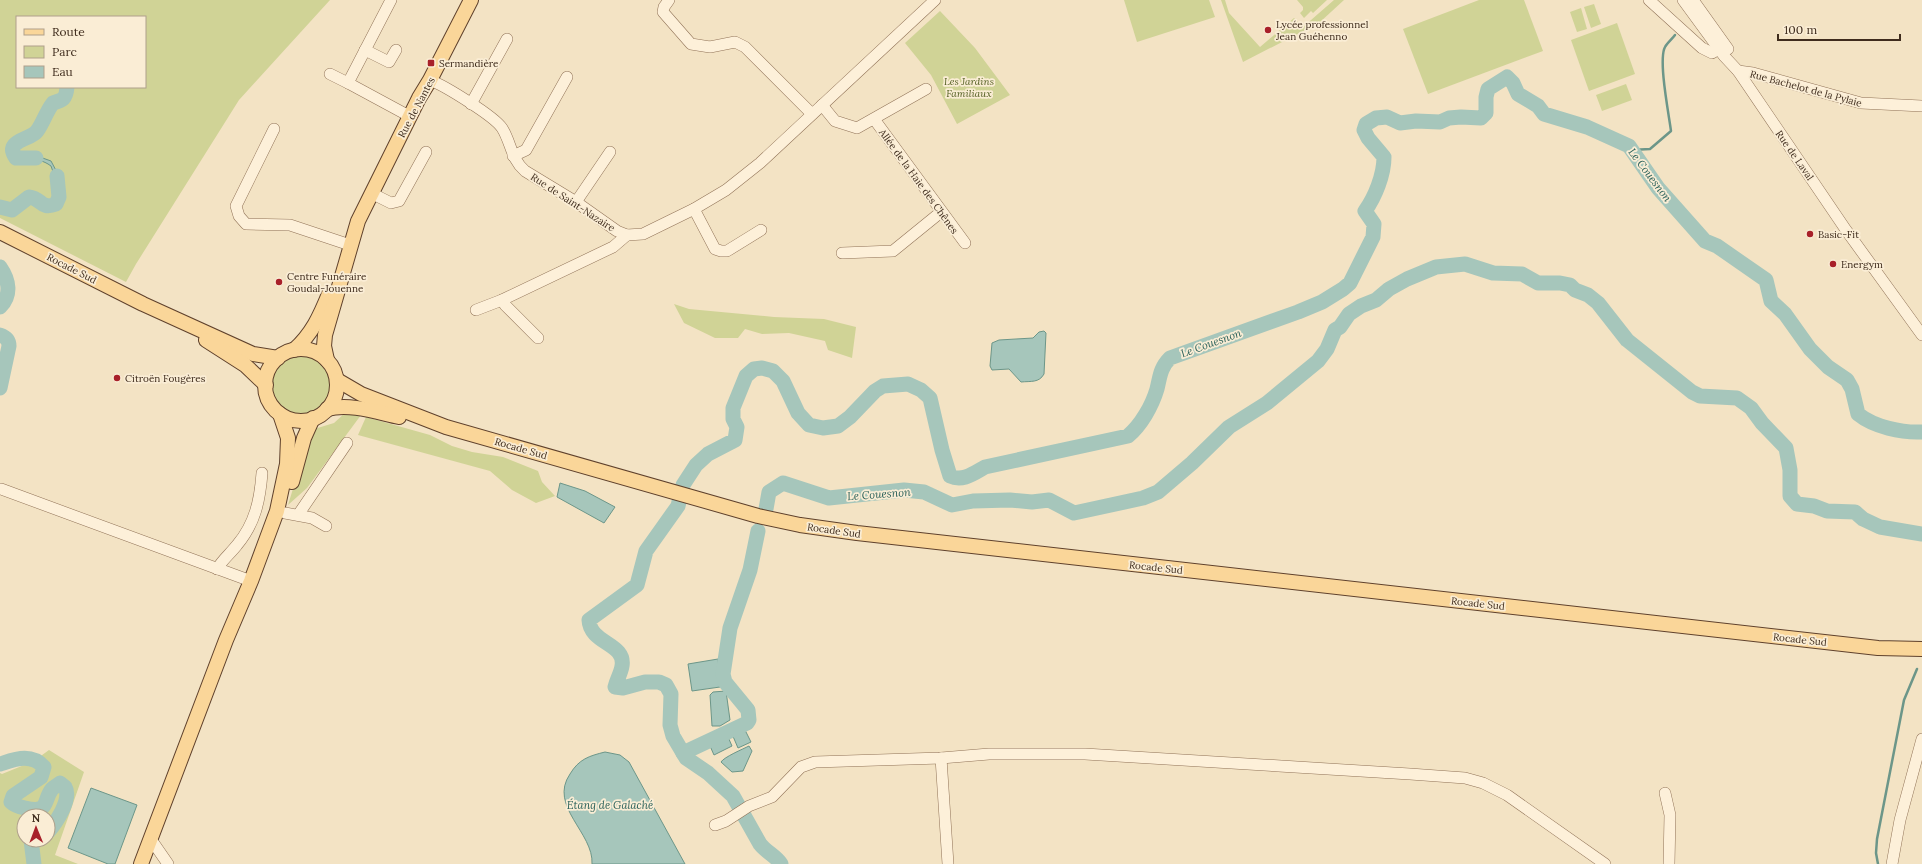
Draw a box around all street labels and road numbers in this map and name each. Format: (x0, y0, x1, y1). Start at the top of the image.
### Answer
street label: Rue Bachelot de la Pylaie (1748, 67, 1864, 110)
street label: Rue de Nantes (395, 74, 438, 140)
street label: Allée de la Haie des Chênes (876, 125, 961, 237)
street label: Rue de Laval (1773, 128, 1817, 183)
street label: Rue de Saint-Nazaire (528, 170, 618, 235)
street label: Rocade Sud (45, 250, 99, 287)
street label: Rocade Sud (493, 435, 549, 462)
street label: Rocade Sud (806, 520, 862, 541)
street label: Rocade Sud (1128, 558, 1184, 577)
street label: Rocade Sud (1450, 594, 1506, 613)
street label: Rocade Sud (1772, 630, 1828, 649)

